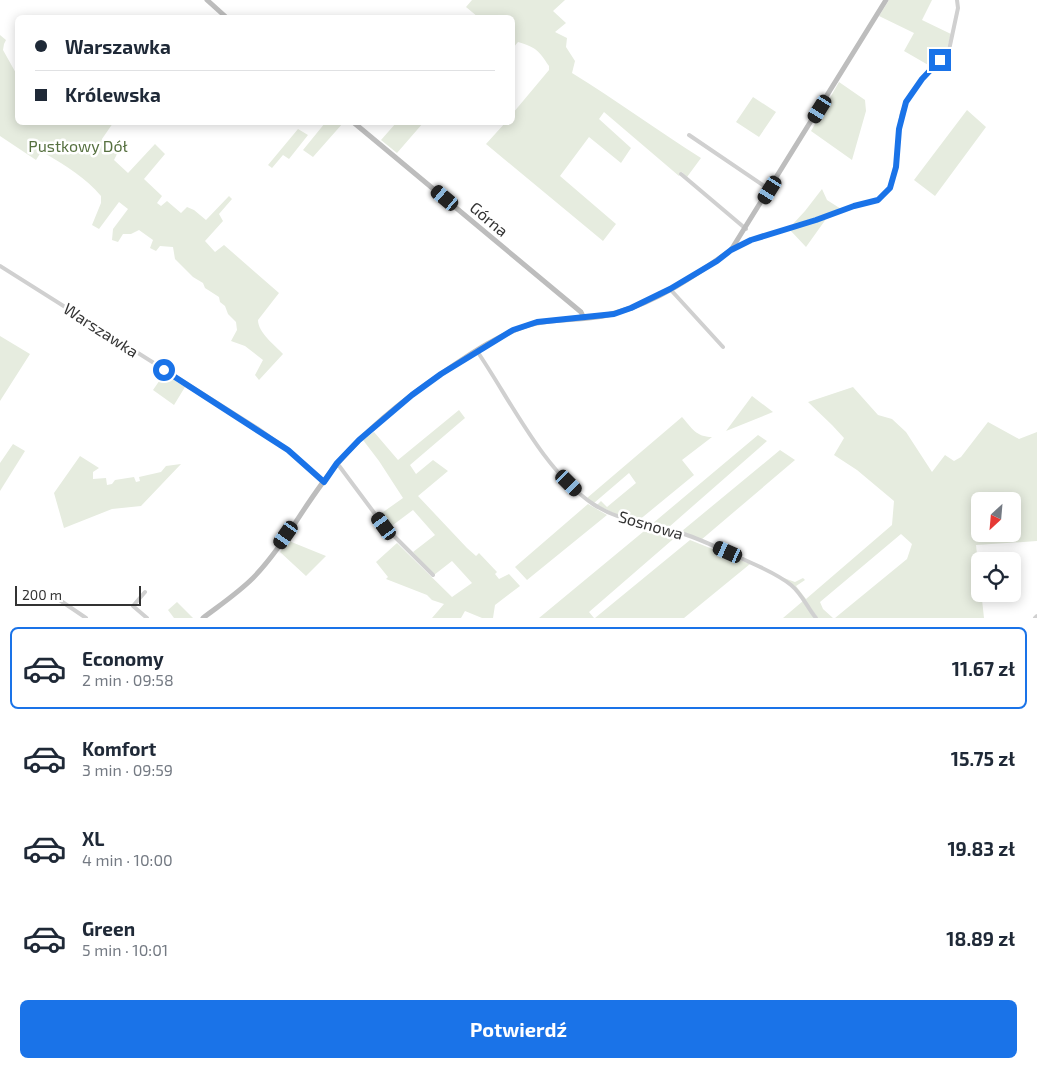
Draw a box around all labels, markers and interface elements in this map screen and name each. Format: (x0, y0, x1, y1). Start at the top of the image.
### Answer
text: Warszawka (65, 35, 171, 58)
route end (929, 49, 951, 71)
text: Królewska (65, 83, 161, 106)
car (805, 92, 834, 126)
park label: Pustkowy Dół (28, 136, 128, 155)
car (755, 173, 784, 207)
car (428, 183, 461, 213)
street label: Górna (466, 197, 512, 240)
street label: Warszawka (60, 298, 142, 361)
route start (153, 359, 175, 381)
car (553, 467, 584, 499)
north arrow (971, 492, 1021, 542)
map controls (971, 492, 1021, 602)
street label: Sosnowa (617, 506, 686, 543)
car (369, 509, 398, 543)
car (271, 518, 300, 552)
car (711, 539, 744, 565)
button: locate (971, 552, 1021, 602)
scale bar (15, 583, 141, 606)
text: 200 m (22, 586, 62, 603)
icon: car (22, 646, 67, 691)
text: Economy (82, 647, 164, 670)
text: 11.67 zł (952, 657, 1015, 680)
text: 2 min · 09:58 (82, 670, 174, 689)
icon: car (22, 736, 67, 781)
text: Komfort (82, 737, 156, 760)
text: 15.75 zł (951, 747, 1015, 770)
text: 3 min · 09:59 (82, 760, 173, 779)
icon: car (22, 826, 67, 871)
text: XL (82, 827, 104, 850)
text: 19.83 zł (947, 837, 1015, 860)
text: 4 min · 10:00 (82, 850, 173, 869)
icon: car (22, 916, 67, 961)
text: Green (82, 917, 135, 940)
text: 18.89 zł (946, 927, 1015, 950)
text: 5 min · 10:01 (82, 940, 168, 959)
button: Potwierdź (20, 1000, 1017, 1058)

